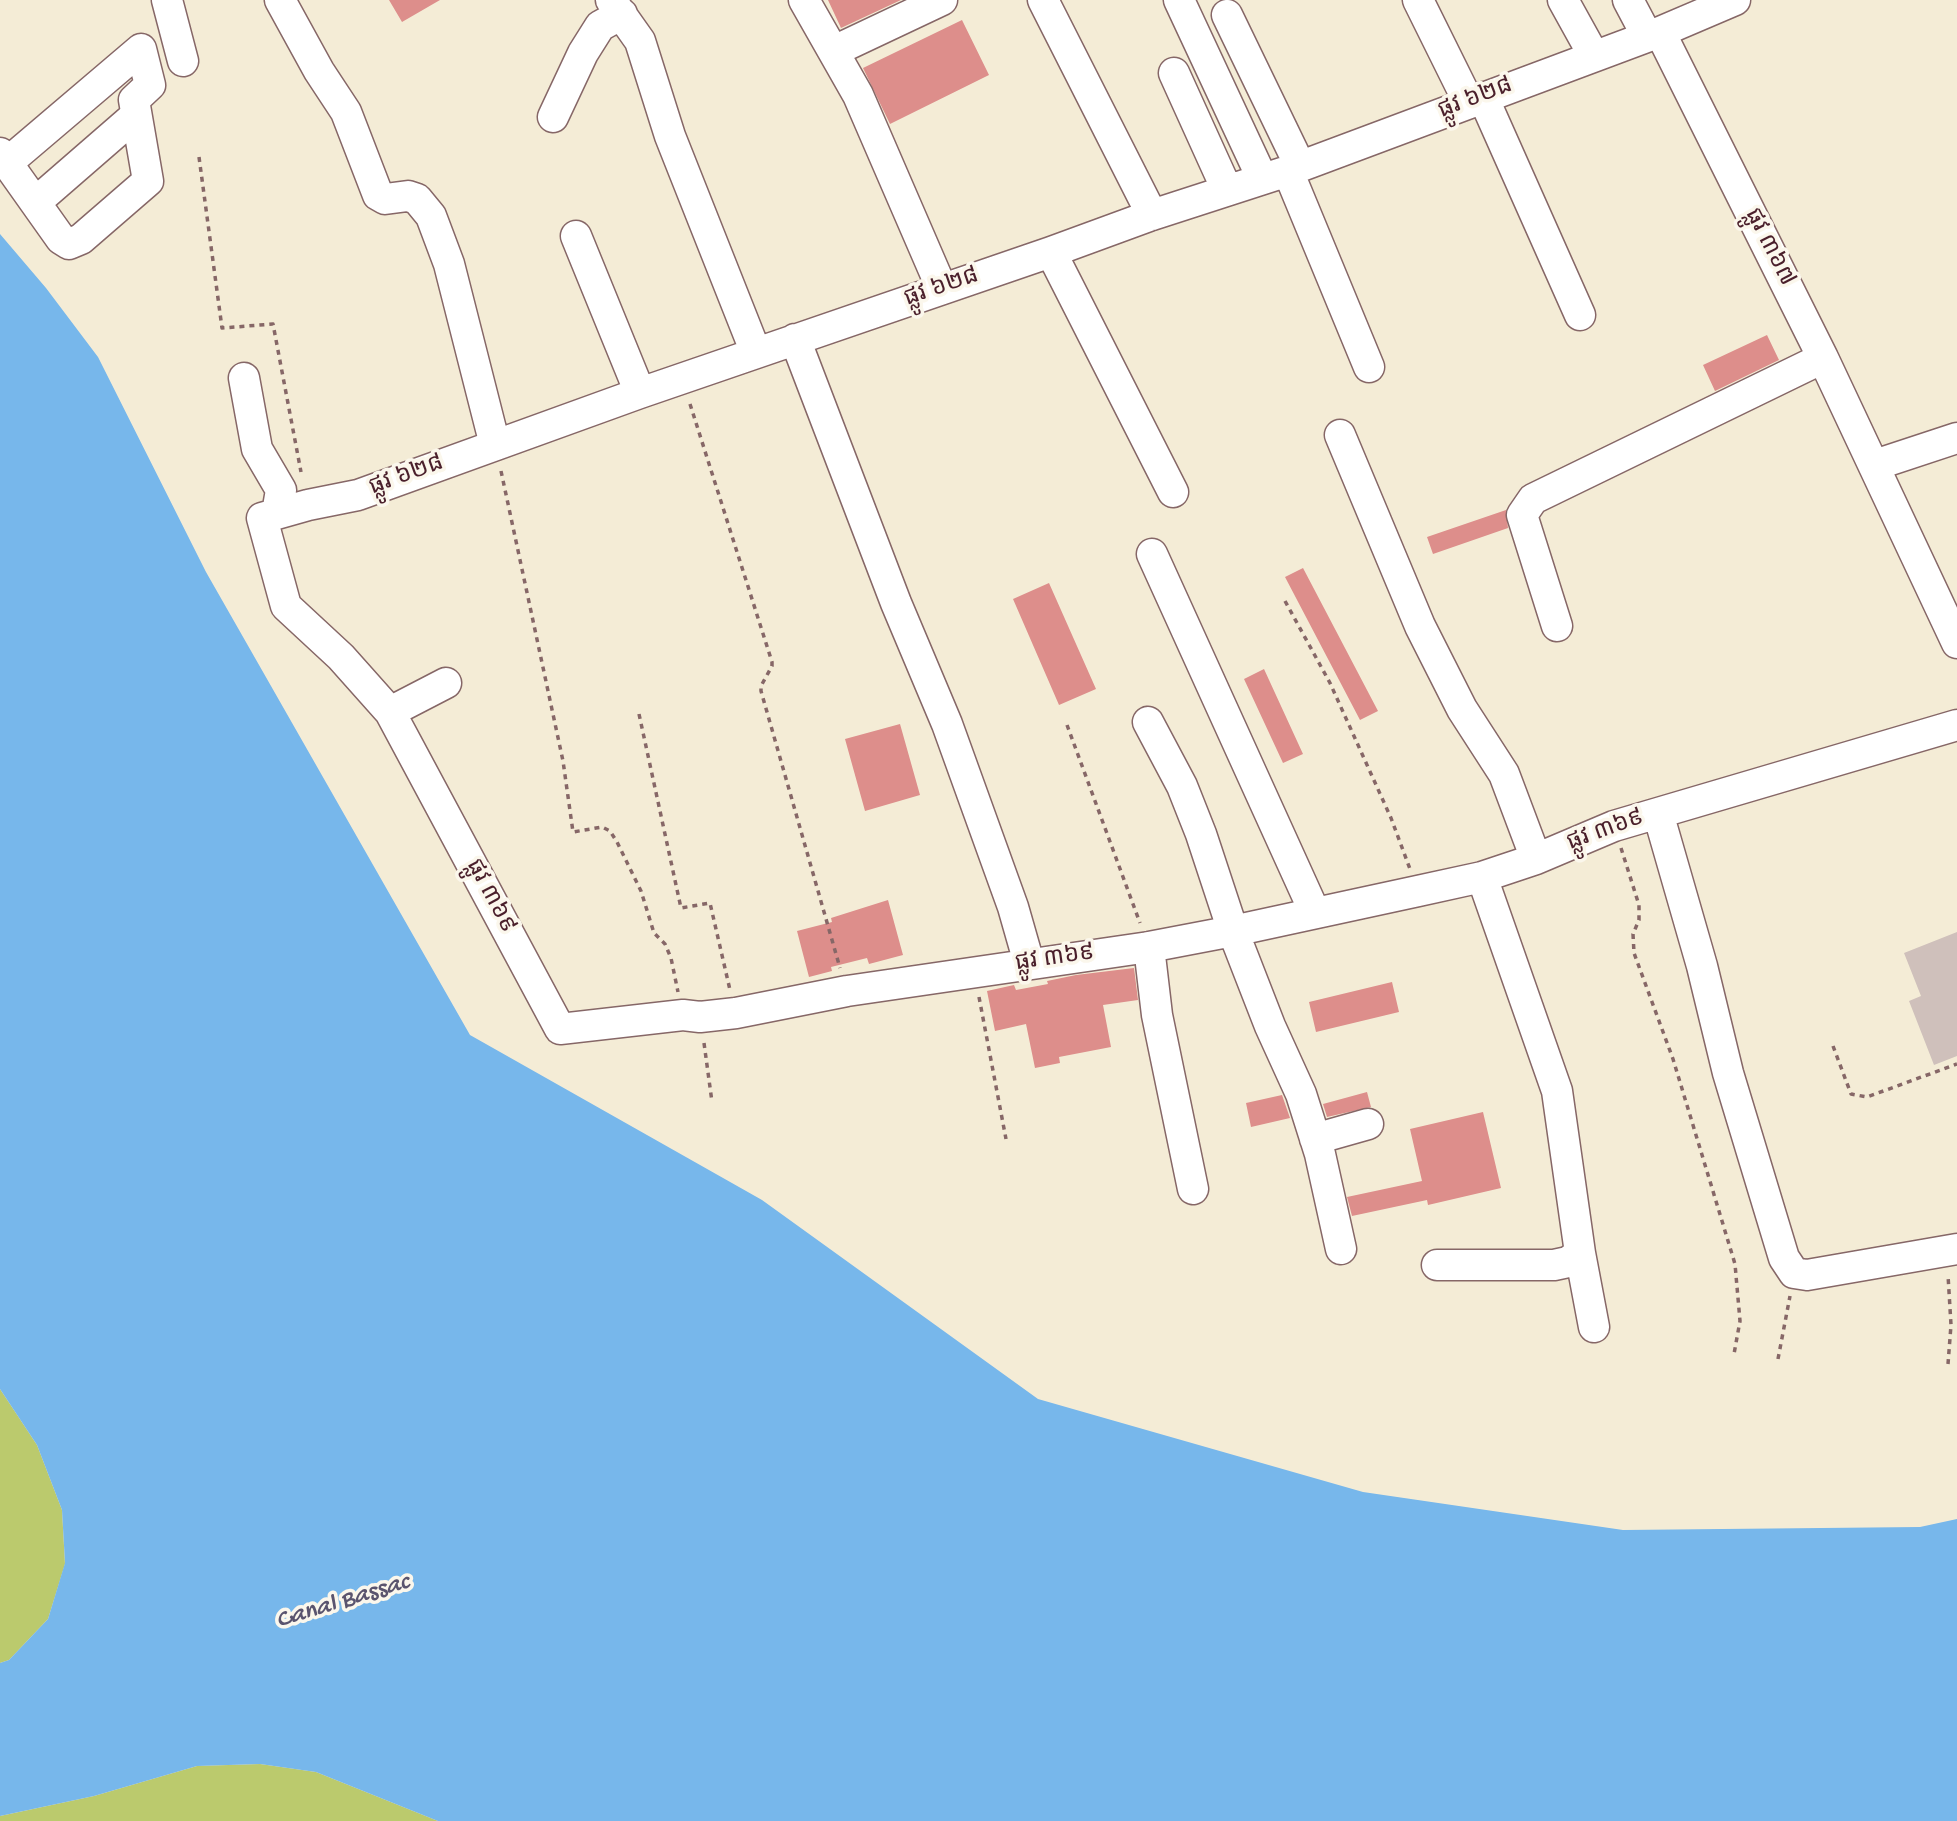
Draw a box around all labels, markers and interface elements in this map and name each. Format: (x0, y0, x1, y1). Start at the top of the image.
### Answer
street label: ផ្លូវ ៦២៨ (1435, 73, 1517, 127)
street label: ផ្លូវ ៣៦៧ (1736, 204, 1800, 292)
street label: ផ្លូវ ៦២៨ (901, 263, 983, 315)
street label: ផ្លូវ ៦២៨ (366, 450, 448, 504)
street label: ផ្លូវ ៣៦៩ (1564, 805, 1648, 859)
street label: ផ្លូវ ៣៦៩ (458, 855, 520, 939)
street label: ផ្លូវ ៣៦៩ (1013, 940, 1097, 980)
water label: Canal Bassac (273, 1568, 413, 1638)

